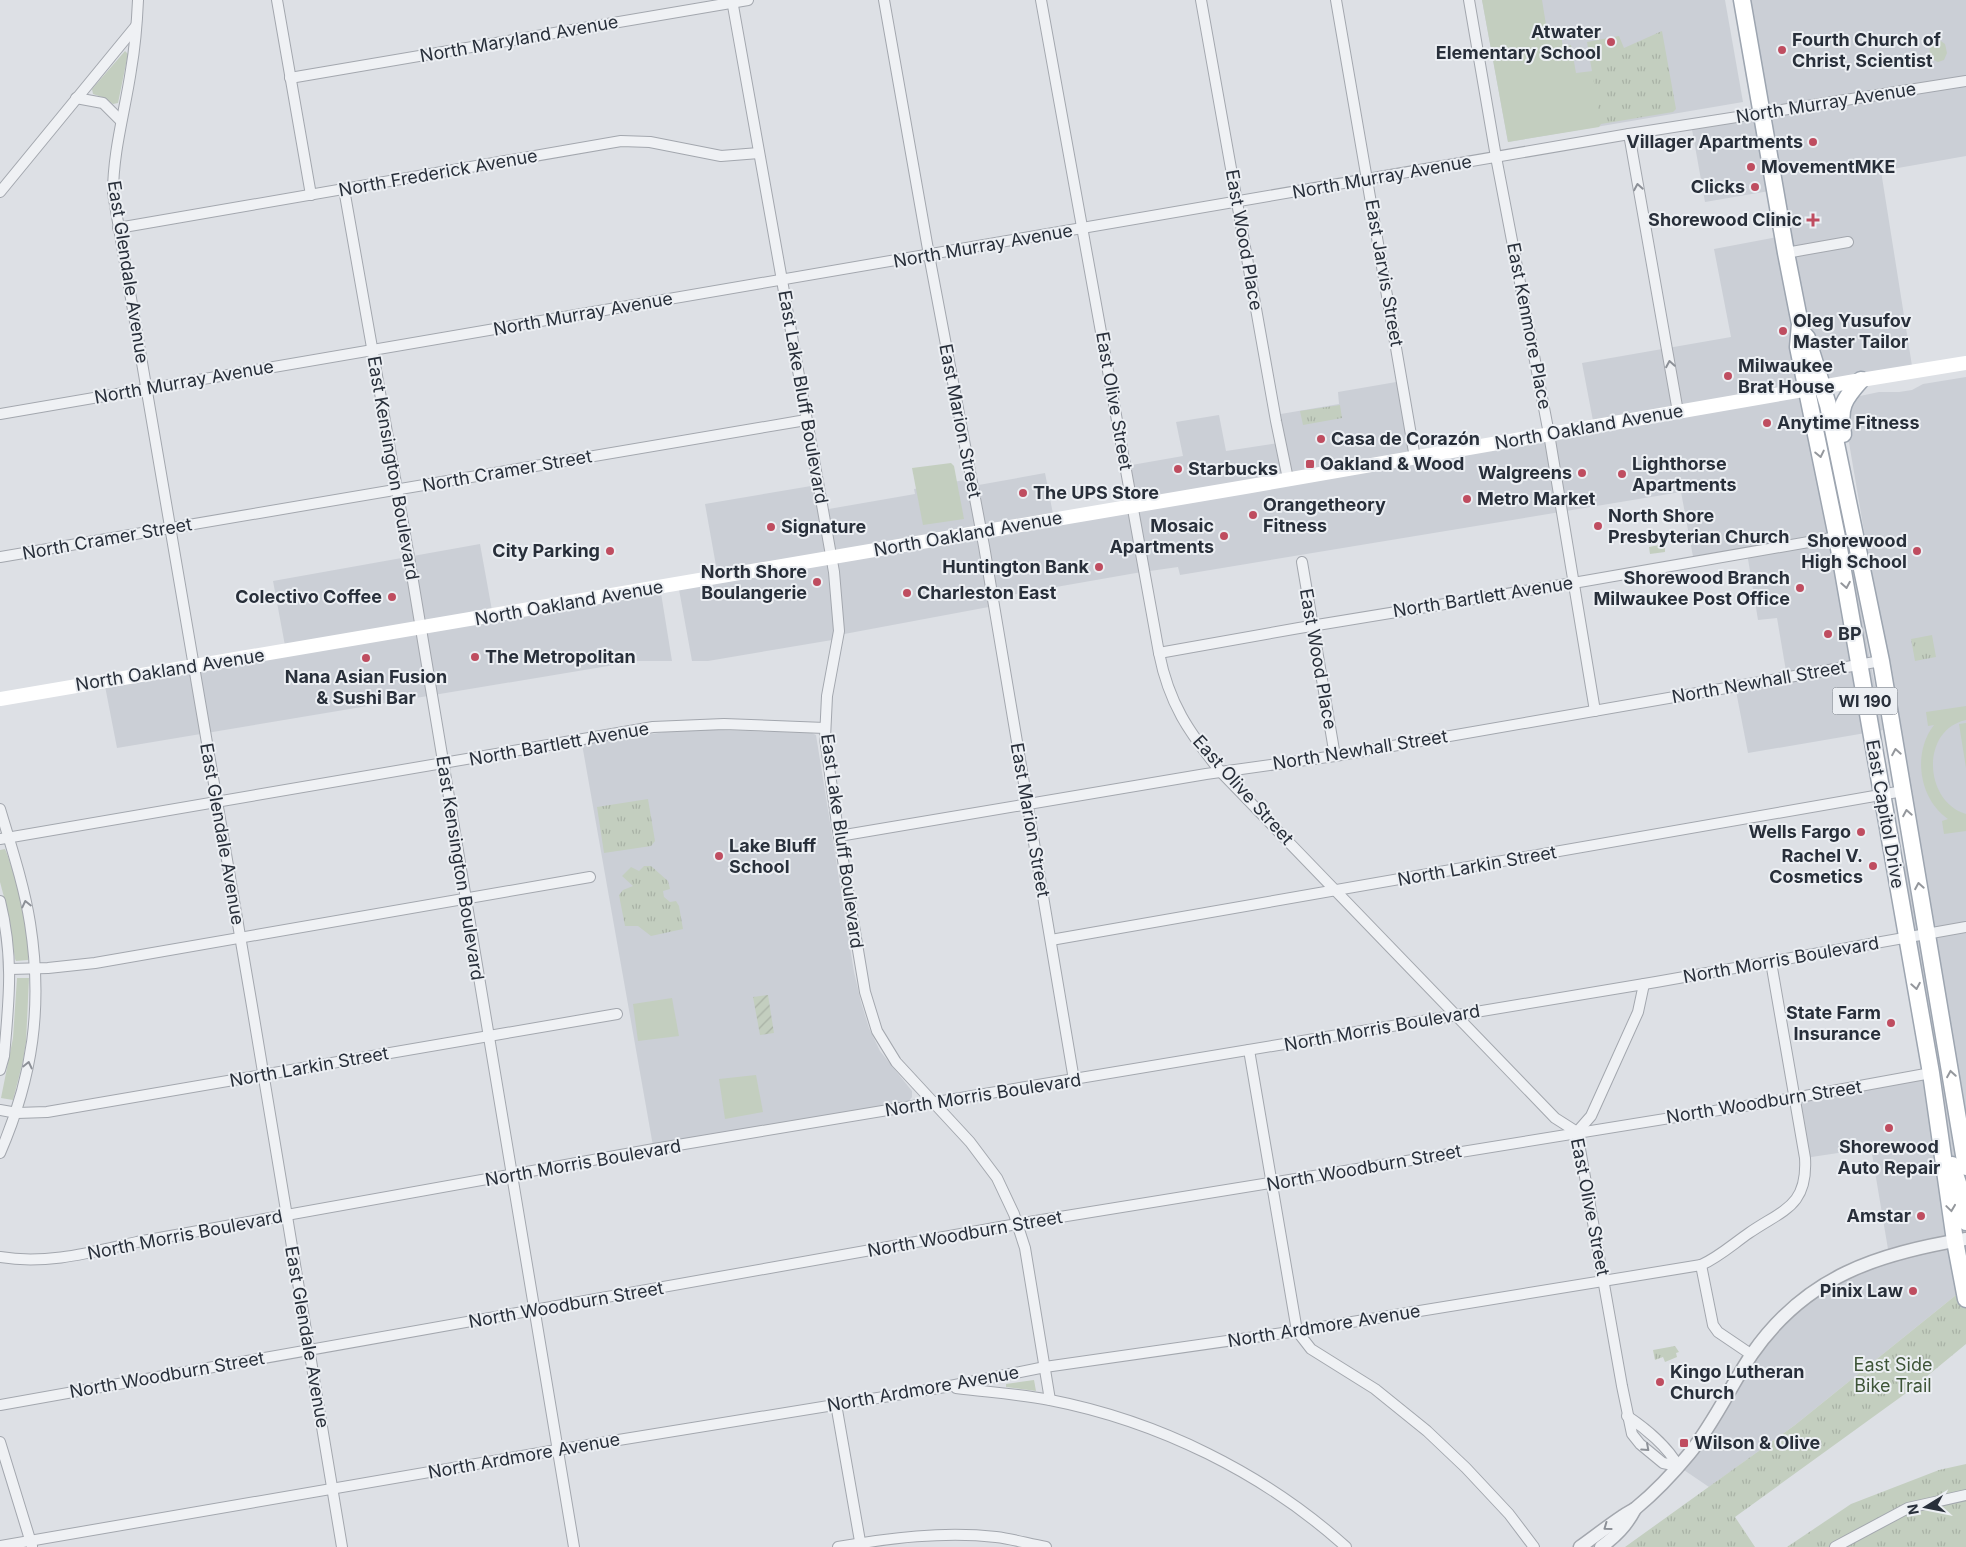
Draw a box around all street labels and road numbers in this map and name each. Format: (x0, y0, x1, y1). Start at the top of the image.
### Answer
street label: North Maryland Avenue (418, 11, 620, 66)
street label: North Murray Avenue (1734, 78, 1917, 127)
street label: North Frederick Avenue (337, 145, 539, 200)
street label: North Murray Avenue (1290, 150, 1473, 203)
street label: East Wood Place (1222, 168, 1267, 312)
street label: East Glendale Avenue (104, 179, 153, 365)
street label: East Jarvis Street (1361, 198, 1408, 348)
street label: North Murray Avenue (891, 219, 1074, 272)
street label: East Kenmore Place (1503, 241, 1556, 411)
street label: North Murray Avenue (491, 287, 674, 340)
street label: East Lake Bluff Boulevard (774, 288, 833, 505)
street label: East Olive Street (1092, 330, 1137, 472)
street label: East Marion Street (935, 342, 986, 500)
street label: East Kensington Boulevard (363, 354, 424, 582)
street label: North Murray Avenue (92, 355, 275, 408)
street label: North Oakland Avenue (1493, 400, 1685, 453)
street label: North Cramer Street (420, 445, 594, 496)
street label: North Oakland Avenue (872, 507, 1064, 560)
street label: North Cramer Street (20, 513, 194, 564)
street label: North Bartlett Avenue (1391, 572, 1575, 621)
street label: North Oakland Avenue (473, 576, 665, 629)
street label: East Wood Place (1296, 587, 1341, 731)
street label: North Oakland Avenue (74, 644, 266, 695)
street label: North Newhall Street (1670, 656, 1848, 707)
road number: WI 190 (1832, 688, 1898, 714)
street label: North Bartlett Avenue (467, 717, 651, 770)
street label: North Newhall Street (1271, 725, 1449, 774)
street label: East Olive Street (1189, 731, 1298, 849)
street label: East Lake Bluff Boulevard (817, 732, 868, 950)
street label: East Capitol Drive (1862, 738, 1909, 890)
street label: East Glendale Avenue (196, 741, 249, 927)
street label: East Marion Street (1007, 741, 1054, 899)
street label: East Kensington Boulevard (432, 754, 489, 982)
street label: North Larkin Street (1396, 841, 1558, 890)
street label: North Morris Boulevard (1681, 932, 1880, 987)
street label: North Morris Boulevard (1282, 1000, 1481, 1055)
street label: North Larkin Street (228, 1042, 390, 1091)
street label: North Morris Boulevard (883, 1069, 1083, 1120)
street label: North Woodburn Street (1665, 1076, 1863, 1127)
street label: North Morris Boulevard (483, 1135, 682, 1190)
street label: East Olive Street (1567, 1136, 1614, 1278)
street label: North Woodburn Street (1265, 1140, 1463, 1195)
street label: North Morris Boulevard (85, 1205, 284, 1264)
street label: North Woodburn Street (866, 1206, 1064, 1261)
street label: East Glendale Avenue (281, 1244, 334, 1430)
street label: North Woodburn Street (467, 1277, 665, 1332)
street label: North Ardmore Avenue (1226, 1300, 1422, 1351)
street label: North Woodburn Street (68, 1347, 266, 1402)
street label: North Ardmore Avenue (825, 1361, 1021, 1416)
street label: North Ardmore Avenue (426, 1428, 622, 1483)

